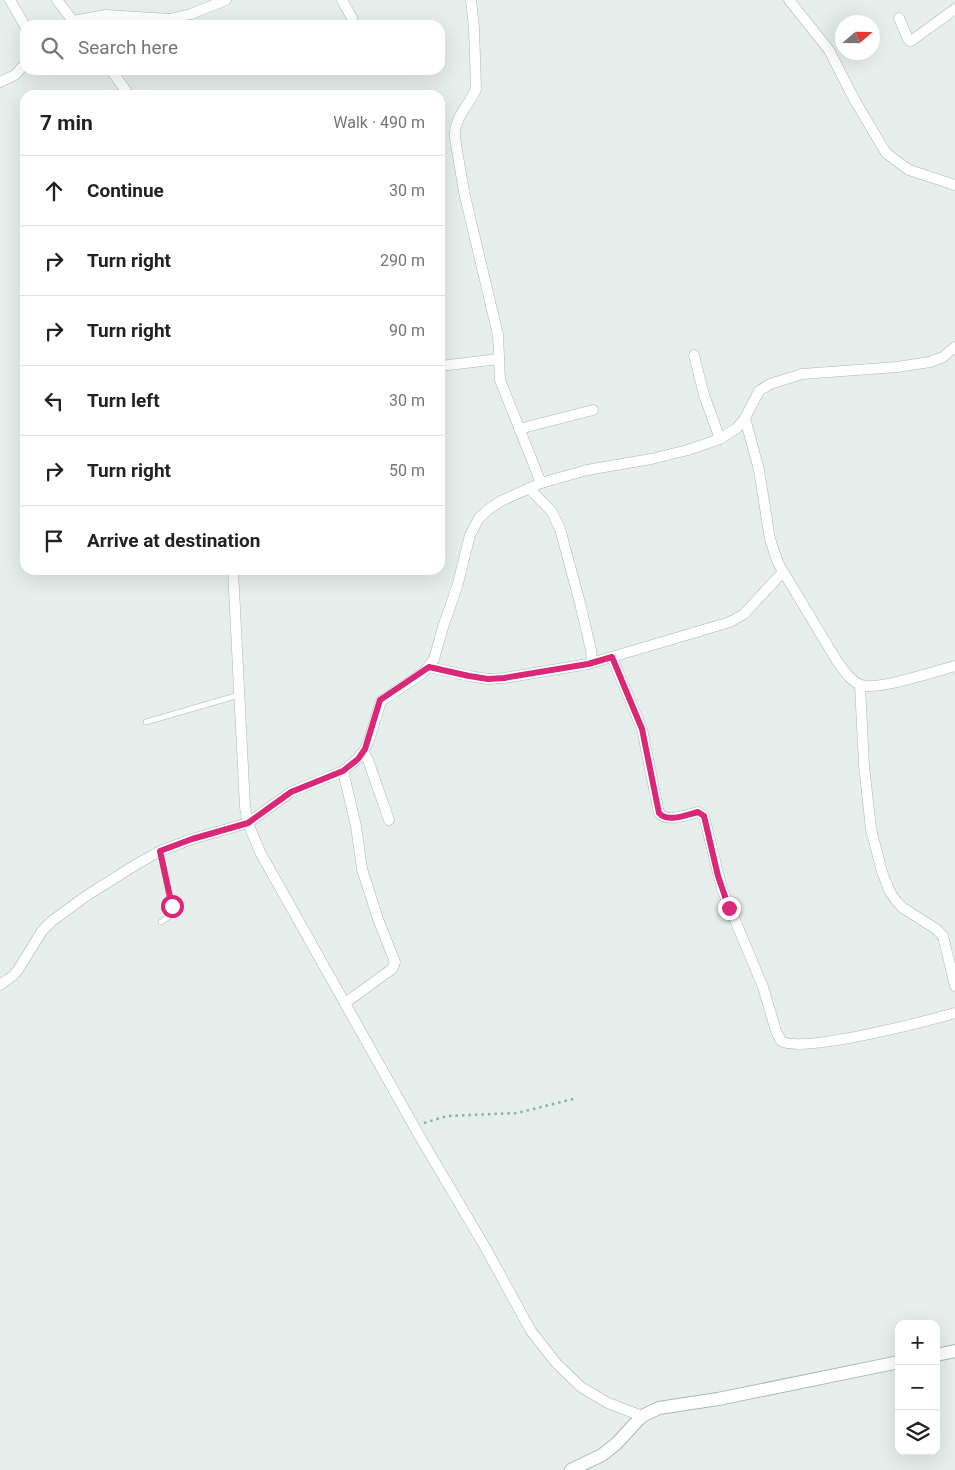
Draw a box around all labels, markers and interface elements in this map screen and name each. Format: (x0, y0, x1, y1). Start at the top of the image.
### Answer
north arrow (835, 15, 880, 60)
search box (20, 20, 445, 75)
icon: search (38, 34, 66, 62)
text: Search here (78, 36, 178, 59)
text: 7 min (40, 111, 93, 135)
text: Walk · 490 m (333, 113, 425, 132)
icon: ahead (40, 177, 68, 205)
text: Continue (87, 179, 164, 202)
text: 30 m (389, 181, 425, 200)
icon: right (40, 247, 68, 275)
text: Turn right (87, 249, 171, 272)
text: 290 m (380, 251, 425, 270)
icon: right (40, 317, 68, 345)
text: Turn right (87, 319, 171, 342)
text: 90 m (389, 321, 425, 340)
icon: left (40, 387, 68, 415)
text: Turn left (87, 389, 160, 412)
text: 30 m (389, 391, 425, 410)
icon: right (40, 457, 68, 485)
text: Turn right (87, 459, 171, 482)
text: 50 m (389, 461, 425, 480)
icon: arrive (40, 527, 68, 555)
text: Arrive at destination (87, 529, 260, 552)
route start (161, 895, 184, 918)
route end (718, 897, 741, 920)
map controls (895, 1320, 940, 1455)
button: + (895, 1320, 940, 1365)
button: − (895, 1365, 940, 1410)
button: layers (895, 1410, 940, 1455)

